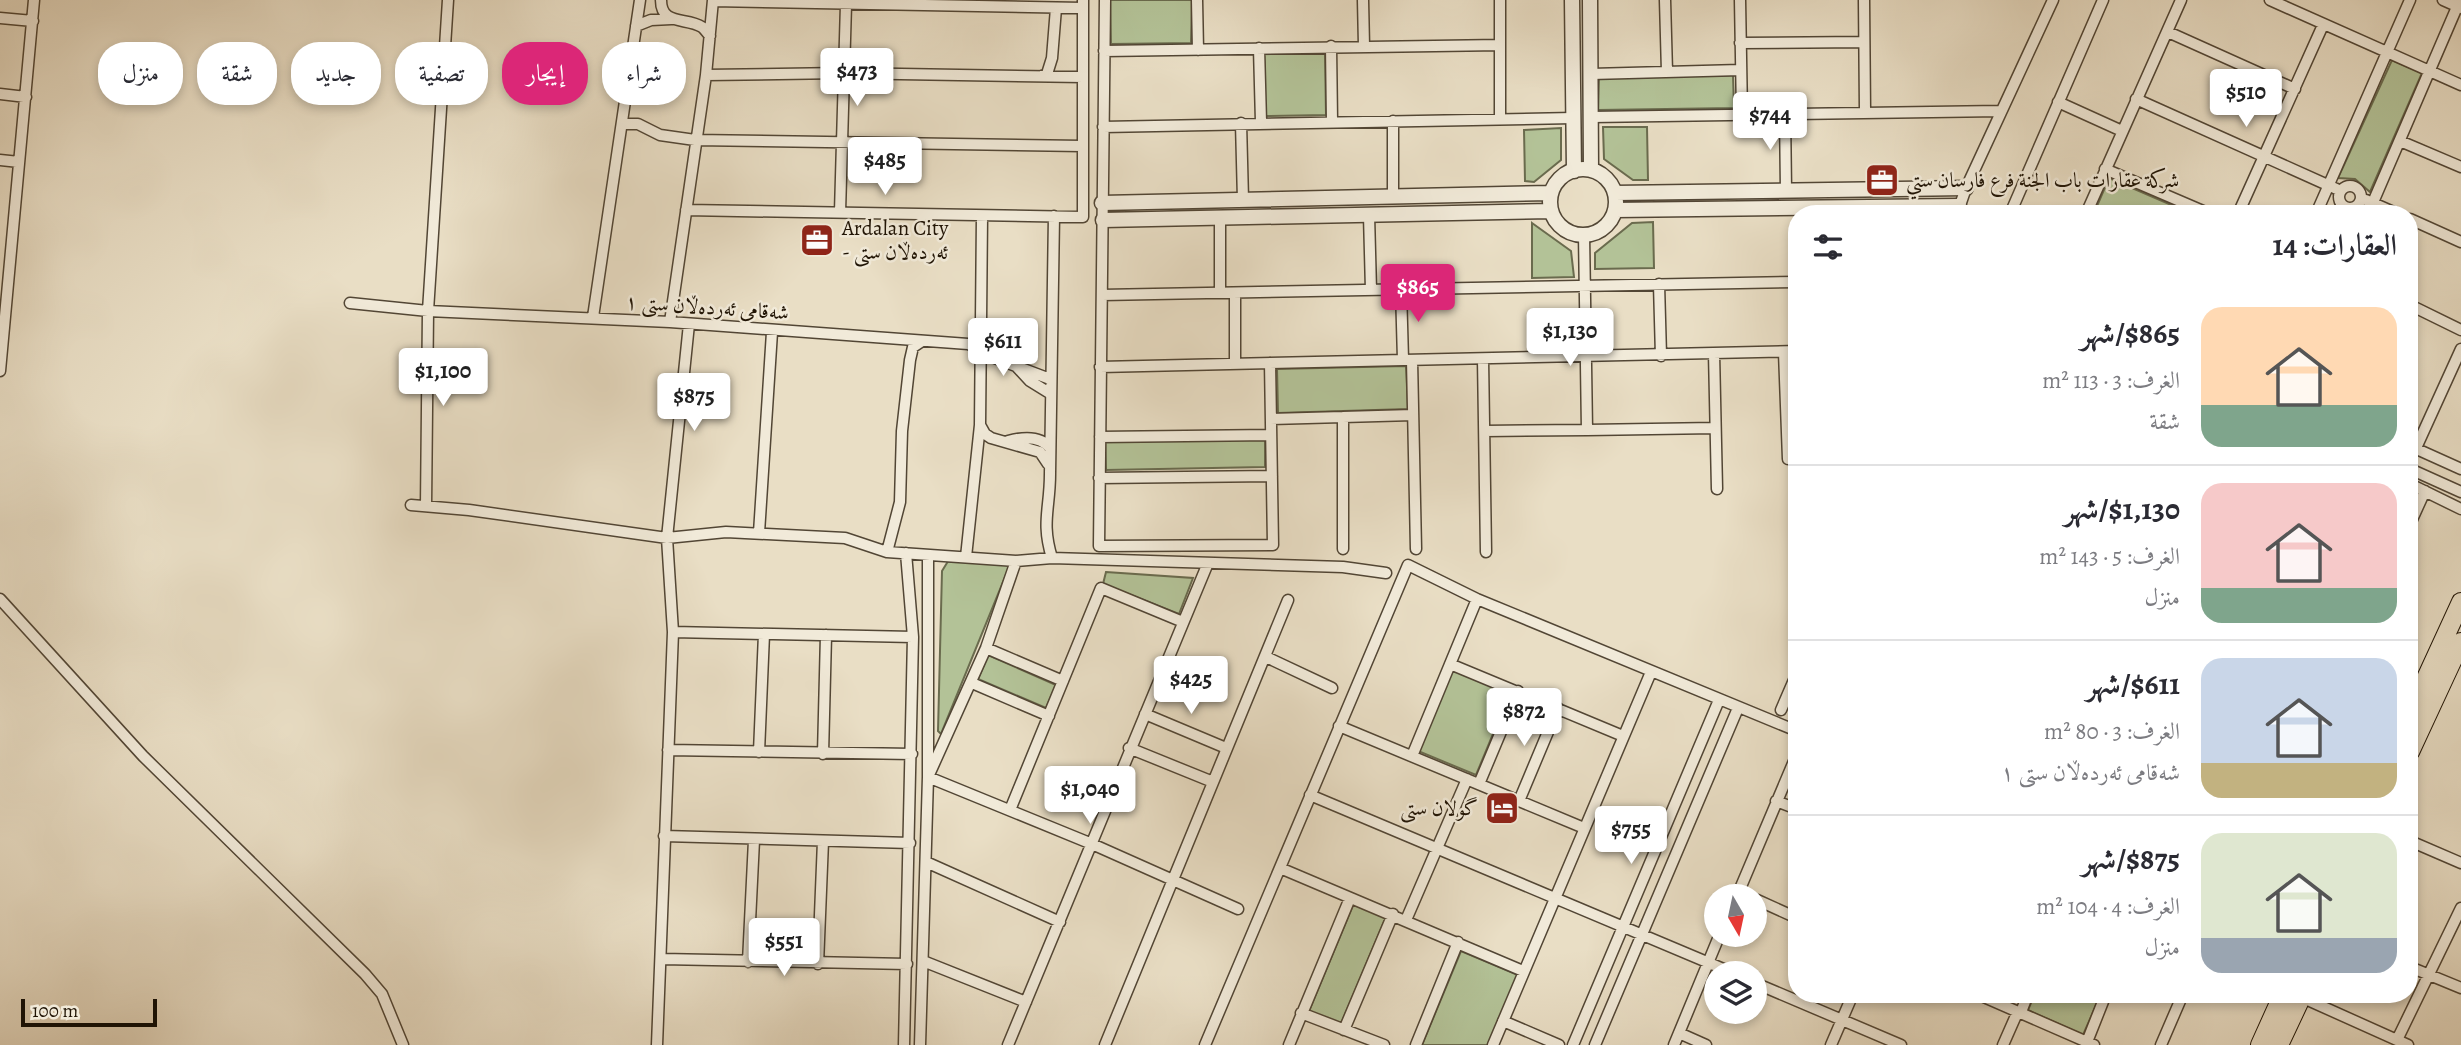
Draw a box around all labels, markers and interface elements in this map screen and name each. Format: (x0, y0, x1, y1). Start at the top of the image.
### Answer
chip: منزل (98, 42, 183, 105)
chip: شقة (197, 42, 277, 105)
chip: جديد (291, 42, 381, 105)
chip: تصفية (395, 42, 488, 105)
chip: إيجار (502, 42, 588, 105)
chip: شراء (602, 42, 686, 105)
pin: $473 (816, 48, 898, 108)
text: $473 (836, 55, 878, 86)
pin: $510 (2205, 69, 2287, 129)
text: $510 (2226, 76, 2266, 107)
pin: $744 (1729, 92, 1811, 152)
text: $744 (1749, 99, 1791, 130)
pin: $485 (844, 138, 926, 197)
text: $485 (864, 144, 906, 175)
office icon: شرکة عقارات باب الجنة فرع فارسان ستي (1863, 161, 1901, 199)
place label: شرکة عقارات باب الجنة فرع فارسان ستي (1906, 166, 2179, 200)
place label: Ardalan City - ئەردەڵان ستی (841, 214, 949, 267)
office icon: Ardalan City - ئەردەڵان ستی (798, 221, 836, 259)
text: العقارات: 14 (2273, 225, 2397, 265)
icon: filters (1809, 228, 1847, 266)
pin: $865 (1377, 264, 1459, 324)
text: $865 (1397, 271, 1439, 302)
street label: شەقامی ئەردەڵان ستی ١ (624, 287, 790, 328)
pin: $1,130 (1513, 308, 1627, 368)
text: $865/شهر (2081, 313, 2180, 353)
text: $1,130 (1543, 315, 1597, 346)
pin: $611 (962, 318, 1044, 378)
text: $611 (984, 325, 1022, 356)
icon: home (2257, 335, 2341, 419)
pin: $1,100 (386, 348, 500, 408)
text: $1,100 (415, 355, 471, 386)
text: الغرف: 3 · 113 m² (2042, 365, 2180, 396)
pin: $875 (653, 374, 735, 433)
text: $875 (673, 380, 715, 411)
text: شقة (2150, 406, 2180, 437)
text: $1,130/شهر (2064, 489, 2180, 529)
icon: home (2257, 511, 2341, 595)
text: الغرف: 5 · 143 m² (2039, 541, 2180, 572)
text: منزل (2145, 582, 2180, 613)
pin: $425 (1150, 656, 1232, 716)
text: $425 (1170, 663, 1212, 694)
text: $611/شهر (2086, 664, 2180, 704)
icon: home (2257, 686, 2341, 770)
pin: $872 (1483, 688, 1565, 748)
text: $872 (1503, 695, 1545, 726)
text: الغرف: 3 · 80 m² (2044, 716, 2180, 747)
text: شەقامی ئەردەڵان ستی ١ (2000, 757, 2180, 788)
pin: $1,040 (1033, 766, 1147, 826)
text: $1,040 (1060, 773, 1120, 804)
hotel icon: گولان ستی (1483, 789, 1521, 827)
place label: گولان ستی (1400, 794, 1478, 823)
pin: $755 (1590, 806, 1672, 866)
text: $755 (1611, 813, 1651, 844)
text: $875/شهر (2082, 839, 2180, 879)
icon: home (2257, 861, 2341, 945)
north arrow (1704, 884, 1768, 947)
map controls (1704, 884, 1767, 1024)
text: الغرف: 4 · 104 m² (2036, 891, 2180, 922)
pin: $551 (743, 918, 825, 978)
text: $551 (765, 925, 803, 956)
text: منزل (2145, 932, 2180, 963)
button: layers (1704, 961, 1767, 1024)
scale bar (21, 996, 158, 1028)
text: 100 m (32, 998, 78, 1024)

